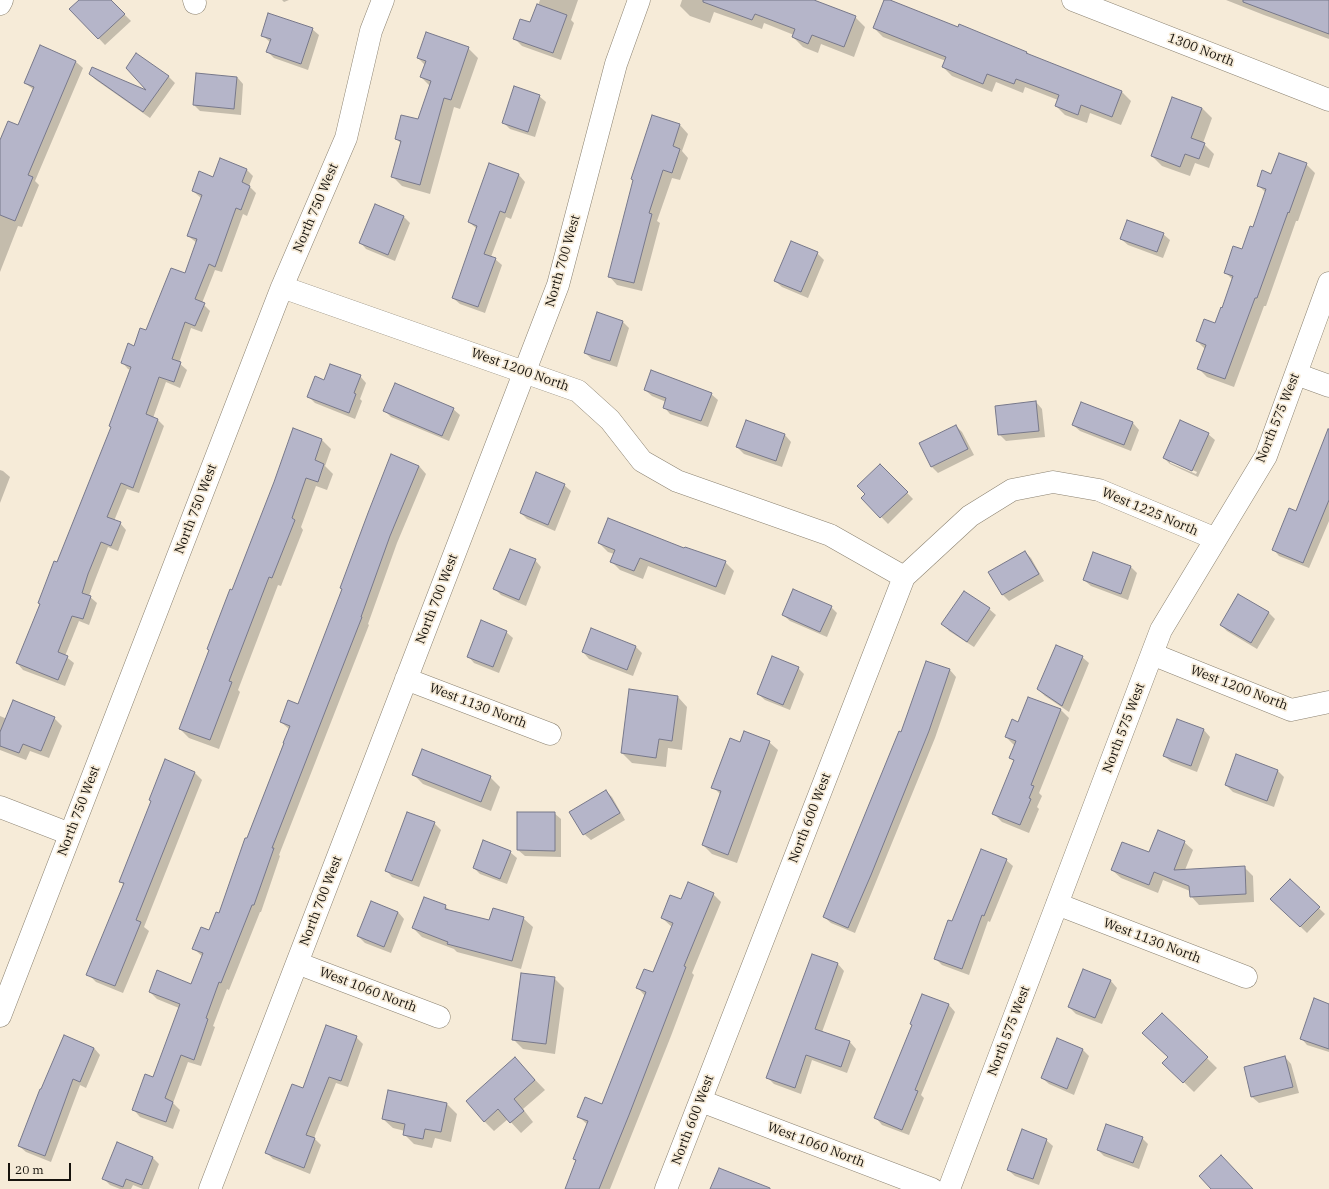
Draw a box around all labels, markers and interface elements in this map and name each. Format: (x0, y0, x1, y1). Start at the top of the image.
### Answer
street label: 1300 North (1165, 30, 1237, 70)
street label: North 750 West (290, 161, 342, 255)
street label: North 700 West (542, 213, 584, 309)
street label: West 1200 North (469, 345, 571, 395)
street label: North 575 West (1253, 371, 1303, 465)
street label: North 750 West (172, 462, 220, 556)
street label: West 1225 North (1100, 485, 1200, 539)
street label: North 700 West (413, 552, 461, 646)
street label: West 1200 North (1188, 662, 1290, 714)
street label: West 1130 North (427, 680, 529, 732)
street label: North 575 West (1100, 681, 1148, 775)
street label: North 750 West (55, 764, 103, 858)
street label: North 600 West (786, 771, 834, 865)
street label: North 700 West (297, 854, 345, 948)
street label: West 1130 North (1101, 915, 1203, 967)
street label: West 1060 North (317, 964, 419, 1016)
street label: North 575 West (985, 984, 1033, 1078)
street label: North 600 West (669, 1073, 717, 1167)
street label: West 1060 North (765, 1119, 867, 1171)
scale bar (10, 1155, 73, 1181)
text: 20 m (15, 1162, 44, 1177)

